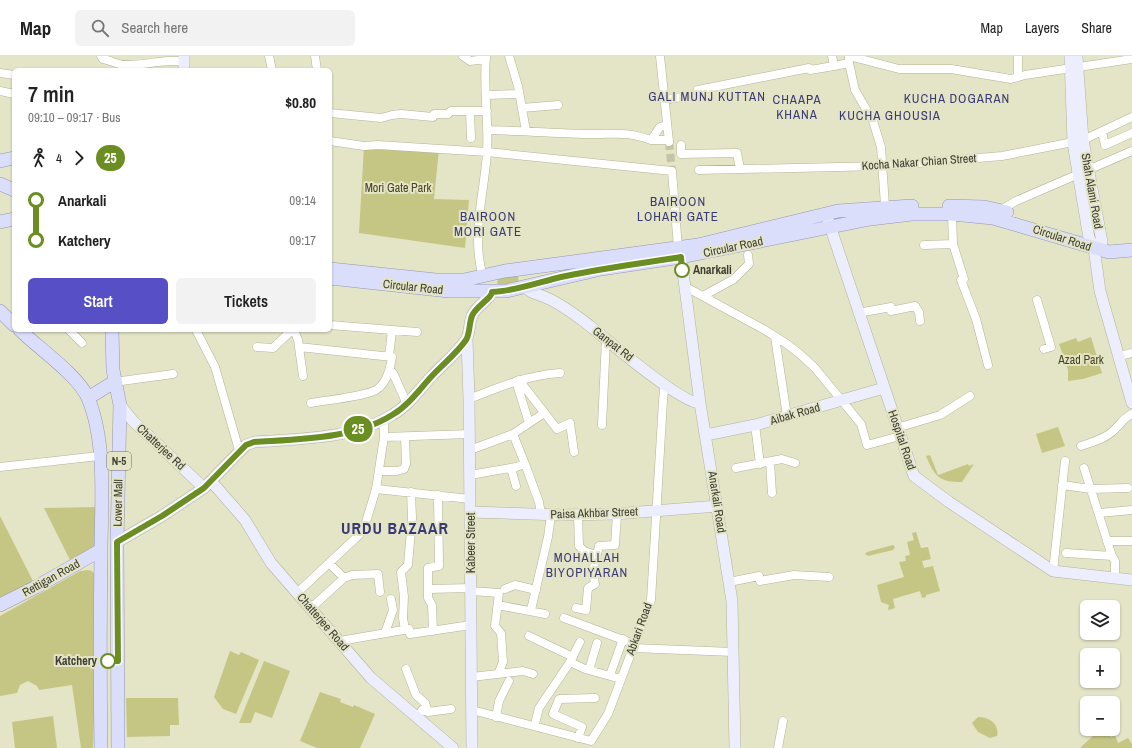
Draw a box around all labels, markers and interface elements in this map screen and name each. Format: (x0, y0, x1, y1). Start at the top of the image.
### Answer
search box (75, 10, 355, 46)
text: Map (20, 15, 51, 41)
icon: search (89, 17, 111, 39)
text: Search here (121, 17, 188, 38)
text: Map (981, 19, 1003, 37)
text: Layers (1025, 19, 1059, 37)
text: Share (1081, 19, 1112, 37)
text: 7 min (28, 79, 74, 109)
district label: GALI MUNJ KUTTAN (648, 88, 766, 105)
district label: KUCHA DOGARAN (904, 90, 1010, 107)
district label: CHAAPA KHANA (772, 91, 822, 123)
text: $0.80 (285, 92, 316, 113)
district label: KUCHA GHOUSIA (839, 107, 941, 124)
text: 09:10 – 09:17 · Bus (28, 109, 120, 126)
icon: walk (28, 147, 50, 169)
icon: forward (68, 147, 90, 169)
text: 25 (104, 149, 117, 167)
text: 4 (56, 150, 62, 167)
street label: Kocha Nakar Chian Street (861, 150, 977, 174)
street label: Shah Alami Road (1077, 152, 1107, 230)
park label: Mori Gate Park (365, 180, 431, 196)
text: Anarkali (58, 190, 107, 211)
text: 09:14 (289, 192, 316, 209)
district label: BAIROON LOHARI GATE (637, 193, 719, 225)
district label: BAIROON MORI GATE (454, 208, 522, 240)
street label: Circular Road (1031, 221, 1093, 255)
text: Katchery (58, 230, 111, 251)
text: 09:17 (289, 232, 316, 249)
street label: Circular Road (702, 233, 764, 261)
marker: Anarkali (674, 262, 690, 278)
place label: Anarkali (693, 262, 732, 278)
street label: Circular Road (382, 276, 444, 298)
button: Start (28, 278, 168, 324)
button: Tickets (176, 278, 316, 324)
street label: Ganpat Rd (589, 323, 637, 365)
park label: Azad Park (1057, 352, 1104, 368)
street label: Aibak Road (767, 399, 822, 429)
street label: Hospital Road (884, 408, 920, 472)
line badge: 25 (340, 416, 376, 442)
street label: Chatterjee Rd (133, 420, 189, 474)
text: 25 (352, 420, 364, 438)
road number: N-5 (107, 452, 131, 470)
street label: Anarkali Road (704, 469, 730, 534)
street label: Lower Mall (110, 479, 126, 527)
street label: Paisa Akhbar Street (550, 503, 638, 523)
street label: Kabeer Street (463, 512, 479, 573)
district label: URDU BAZAAR (341, 517, 449, 539)
district label: MOHALLAH BIYOPIYARAN (546, 549, 628, 581)
street label: Rettigan Road (19, 556, 83, 600)
street label: Chatterjee Road (293, 590, 353, 654)
map controls (1080, 600, 1120, 736)
button: layers (1080, 600, 1120, 640)
street label: Abkari Road (622, 601, 656, 658)
button: + (1080, 648, 1120, 688)
place label: Katchery (55, 653, 98, 669)
marker: Katchery (100, 653, 116, 669)
button: − (1080, 696, 1120, 736)

